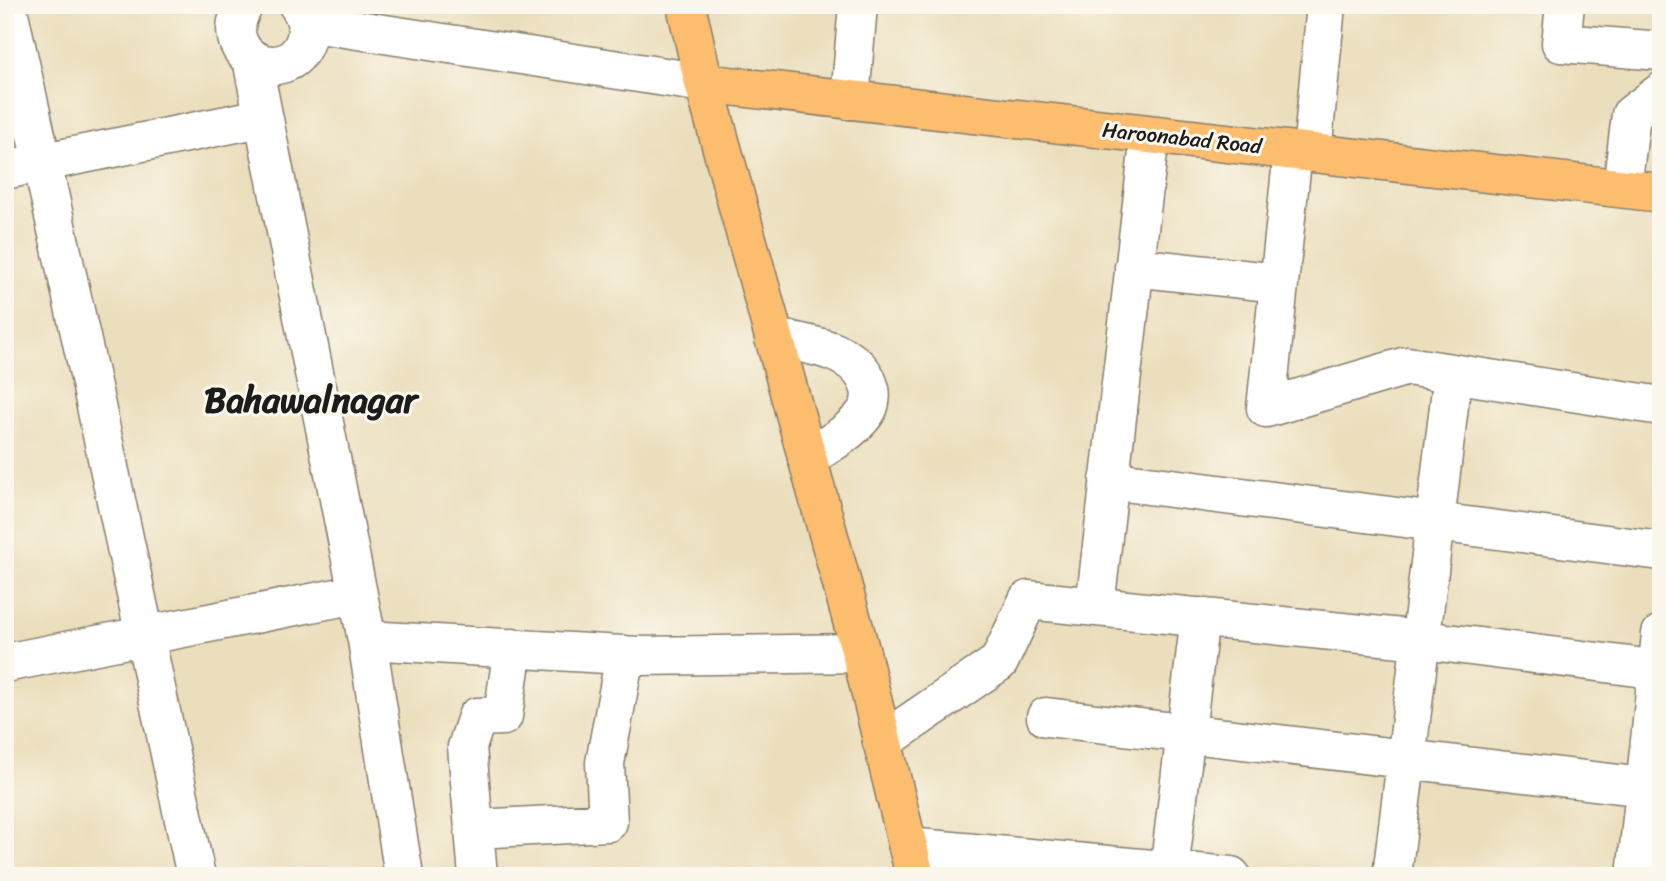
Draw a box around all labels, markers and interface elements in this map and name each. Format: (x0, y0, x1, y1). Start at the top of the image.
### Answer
street label: Haroonabad Road (1100, 111, 1265, 165)
district label: Bahawalnagar (204, 369, 420, 431)

